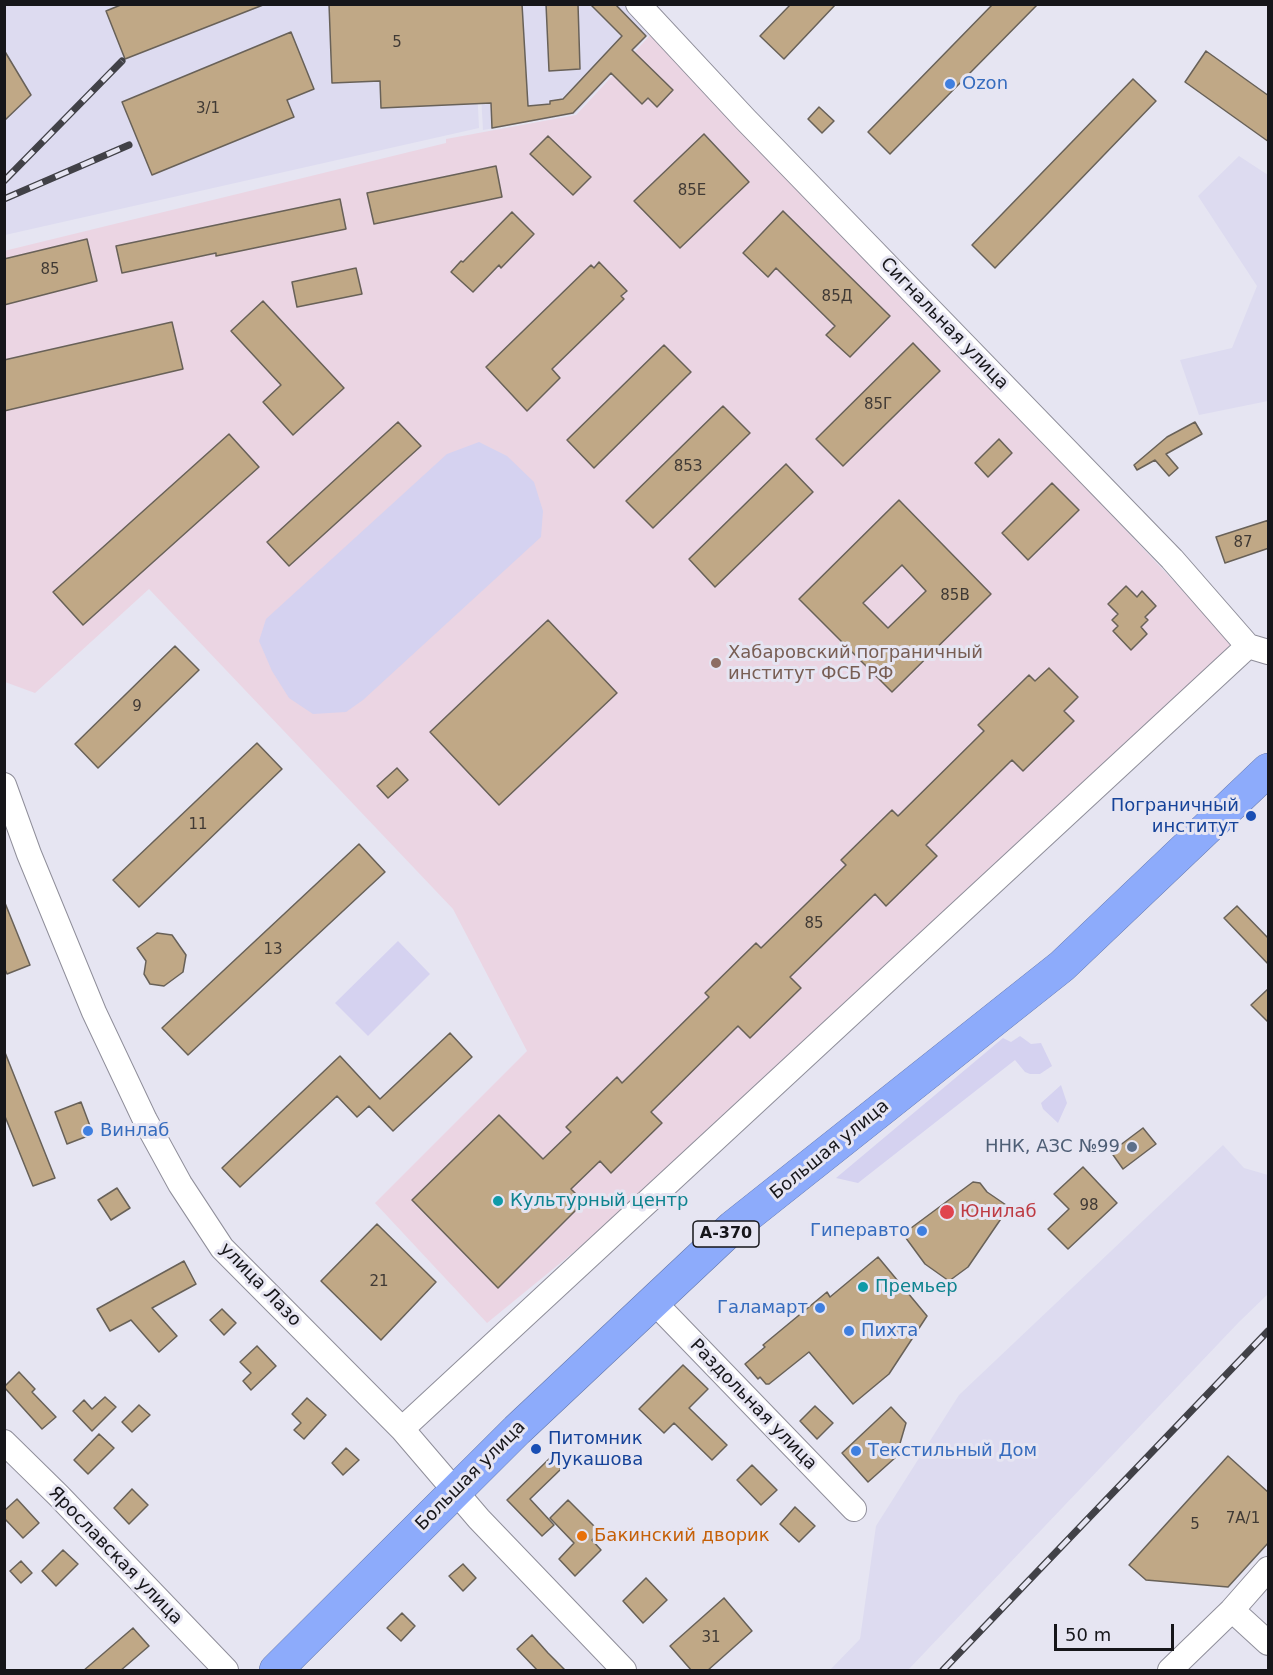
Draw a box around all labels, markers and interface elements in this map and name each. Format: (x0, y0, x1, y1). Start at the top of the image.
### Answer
house number: 5 (392, 34, 402, 52)
place label: Ozon (962, 73, 1008, 95)
marker: Ozon (943, 77, 957, 91)
house number: 3/1 (196, 100, 220, 118)
house number: 85Е (678, 182, 706, 200)
street label: Сигнальная улица (875, 254, 1013, 394)
house number: 85 (40, 261, 60, 279)
house number: 85Д (822, 288, 852, 306)
house number: 85Г (864, 396, 892, 414)
house number: 85З (674, 458, 702, 476)
house number: 87 (1233, 534, 1253, 552)
house number: 85В (940, 587, 970, 605)
place label: Хабаровский пограничный институт ФСБ РФ (728, 642, 983, 684)
marker: Хабаровский пограничный институт ФСБ РФ (709, 656, 723, 670)
house number: 9 (132, 698, 142, 716)
place label: Пограничный институт (1111, 795, 1239, 838)
marker: Пограничный институт (1244, 809, 1258, 823)
house number: 11 (188, 816, 208, 834)
house number: 85 (804, 915, 824, 933)
house number: 13 (263, 941, 283, 959)
street label: Большая улица (766, 1095, 894, 1205)
place label: Винлаб (100, 1120, 169, 1142)
marker: Винлаб (81, 1124, 95, 1138)
place label: ННК, АЗС №99 (985, 1136, 1120, 1158)
marker: ННК, АЗС №99 (1125, 1140, 1139, 1154)
place label: Культурный центр (510, 1190, 689, 1212)
marker: Культурный центр (491, 1194, 505, 1208)
house number: 98 (1079, 1197, 1099, 1215)
place label: Юнилаб (960, 1201, 1037, 1223)
marker: Юнилаб (938, 1203, 956, 1221)
place label: Гиперавто (810, 1220, 910, 1242)
road number: А-370 (693, 1221, 759, 1247)
marker: Гиперавто (915, 1224, 929, 1238)
street label: улица Лазо (215, 1239, 305, 1331)
house number: 21 (369, 1273, 389, 1291)
place label: Премьер (875, 1276, 958, 1298)
marker: Премьер (856, 1280, 870, 1294)
place label: Галамарт (717, 1297, 808, 1319)
marker: Галамарт (813, 1301, 827, 1315)
place label: Пихта (861, 1320, 918, 1342)
marker: Пихта (842, 1324, 856, 1338)
street label: Раздольная улица (685, 1335, 821, 1475)
street label: Большая улица (412, 1417, 530, 1535)
place label: Питомник Лукашова (548, 1428, 643, 1470)
place label: Текстильный Дом (868, 1440, 1037, 1462)
marker: Питомник Лукашова (529, 1442, 543, 1456)
marker: Текстильный Дом (849, 1444, 863, 1458)
street label: Ярославская улица (44, 1483, 186, 1629)
house number: 7А/1 (1226, 1510, 1260, 1528)
house number: 5 (1190, 1516, 1200, 1534)
place label: Бакинский дворик (594, 1525, 770, 1547)
marker: Бакинский дворик (575, 1529, 589, 1543)
scale bar (1057, 1612, 1177, 1650)
text: 50 m (1065, 1624, 1111, 1645)
house number: 31 (701, 1629, 721, 1647)

